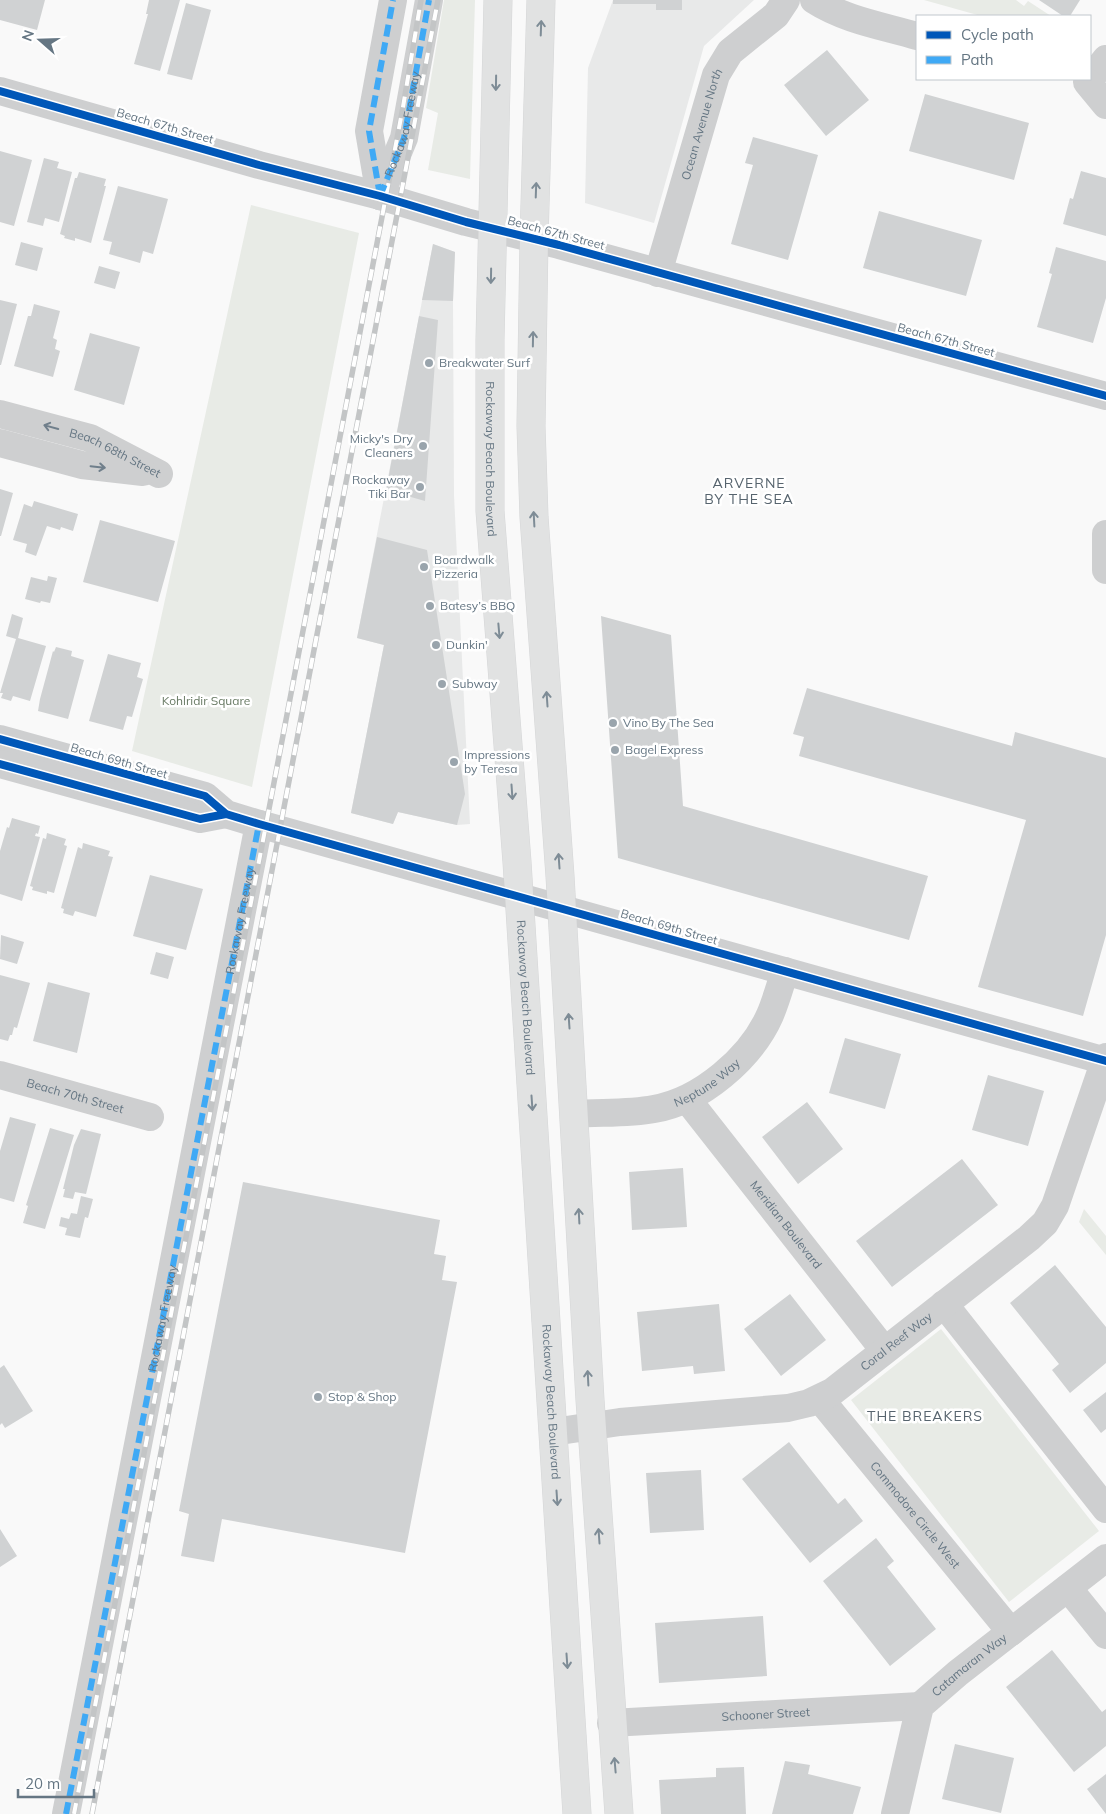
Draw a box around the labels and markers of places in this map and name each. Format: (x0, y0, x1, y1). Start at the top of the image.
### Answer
place label: Breakwater Surf (439, 355, 531, 370)
marker: Breakwater Surf (423, 357, 435, 369)
place label: Micky's Dry Cleaners (350, 431, 414, 460)
marker: Micky's Dry Cleaners (417, 440, 429, 452)
place label: Rockaway Tiki Bar (352, 472, 411, 501)
marker: Rockaway Tiki Bar (414, 481, 426, 493)
place label: Boardwalk Pizzeria (434, 552, 495, 581)
marker: Boardwalk Pizzeria (418, 561, 430, 573)
place label: Batesy’s BBQ (440, 598, 515, 613)
marker: Batesy’s BBQ (424, 600, 436, 612)
place label: Dunkin' (446, 637, 488, 652)
marker: Dunkin' (430, 639, 442, 651)
place label: Subway (452, 676, 498, 691)
marker: Subway (436, 678, 448, 690)
place label: Vino By The Sea (623, 715, 714, 730)
marker: Vino By The Sea (607, 717, 619, 729)
place label: Bagel Express (625, 742, 704, 757)
marker: Bagel Express (609, 744, 621, 756)
place label: Impressions by Teresa (464, 747, 530, 776)
marker: Impressions by Teresa (448, 756, 460, 768)
place label: Stop & Shop (328, 1389, 397, 1404)
marker: Stop & Shop (312, 1391, 324, 1403)

